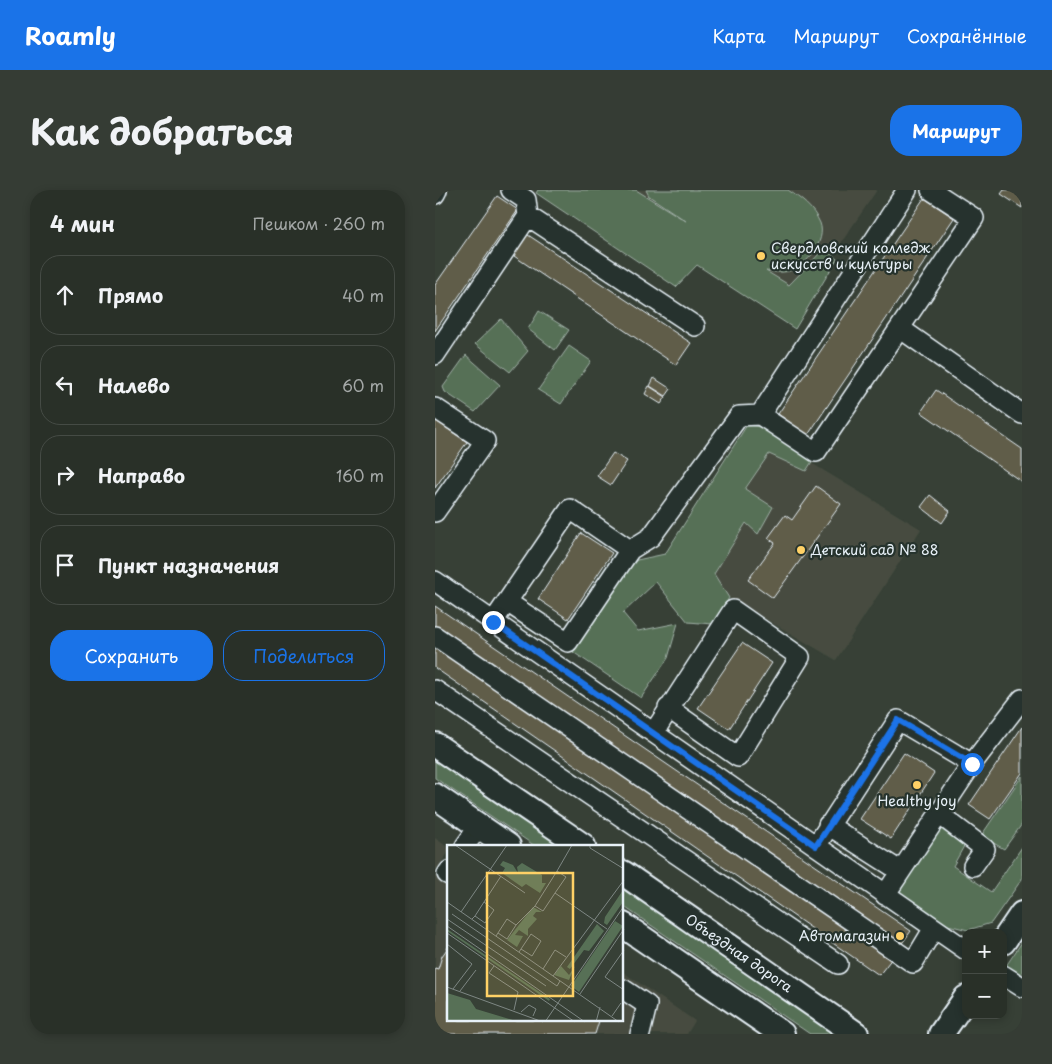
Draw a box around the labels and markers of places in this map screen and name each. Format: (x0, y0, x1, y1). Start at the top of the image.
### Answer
place label: Свердловский колледж искусств и культуры (771, 237, 931, 274)
marker: Свердловский колледж искусств и культуры (755, 250, 767, 262)
place label: Детский сад № 88 (810, 539, 938, 560)
marker: Детский сад № 88 (795, 544, 807, 556)
marker: Healthy joy (911, 779, 923, 791)
place label: Healthy joy (878, 790, 956, 811)
place label: Автомагазин (799, 925, 890, 946)
marker: Автомагазин (894, 930, 906, 942)

